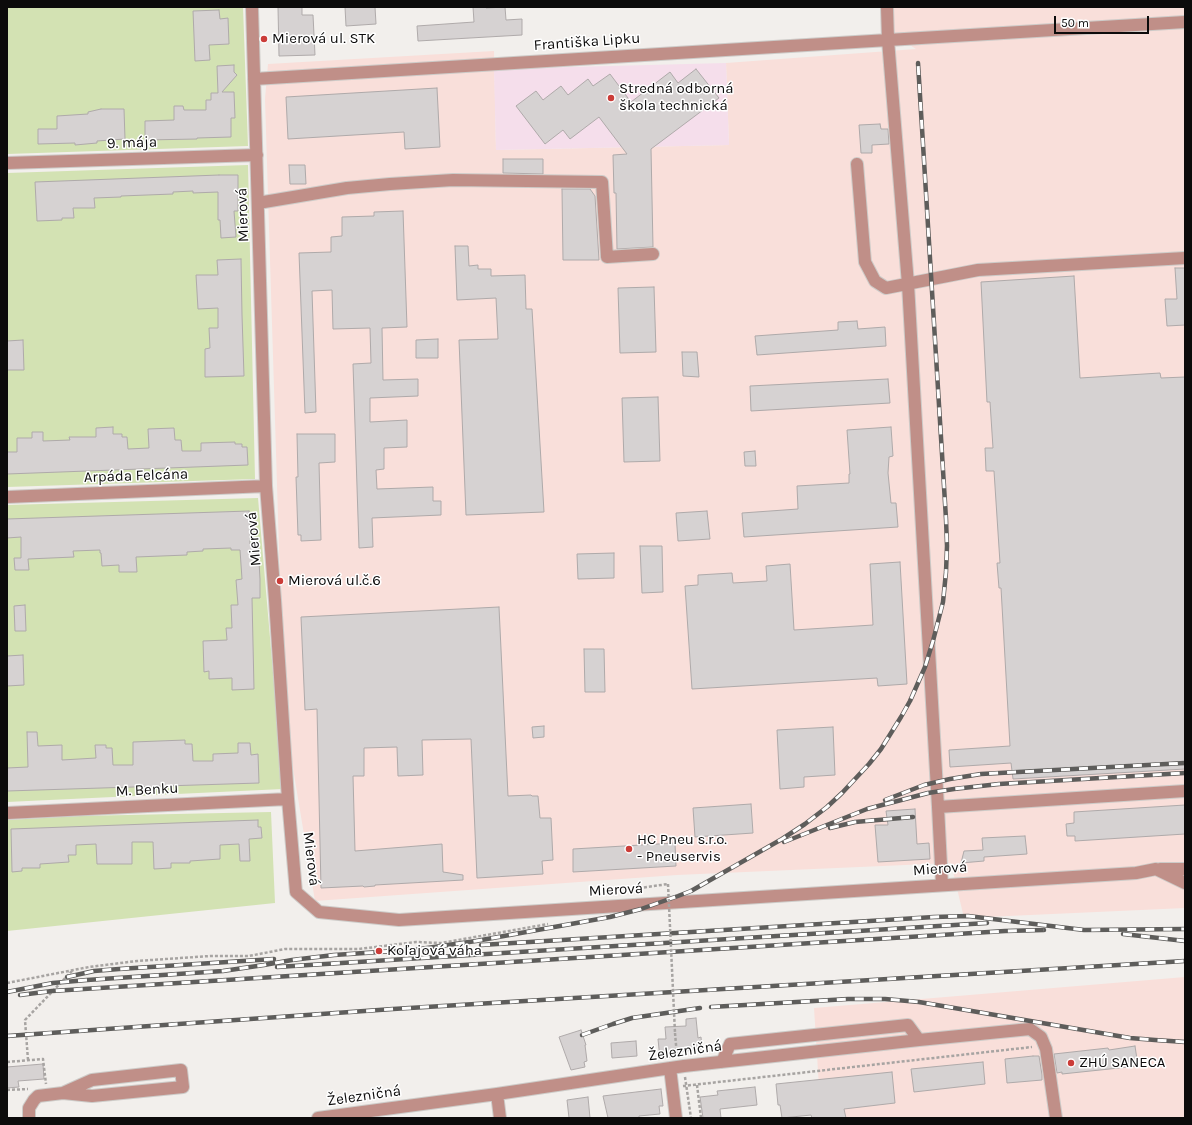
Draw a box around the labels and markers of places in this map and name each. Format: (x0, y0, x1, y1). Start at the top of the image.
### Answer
place label: Mierová ul. STK (272, 30, 375, 48)
marker: Mierová ul. STK (259, 34, 269, 44)
place label: Stredná odborná škola technická (619, 80, 733, 115)
marker: Stredná odborná škola technická (606, 93, 616, 103)
place label: Mierová ul.č.6 (288, 572, 381, 590)
marker: Mierová ul.č.6 (275, 576, 285, 586)
place label: HC Pneu s.r.o. - Pneuservis (637, 831, 727, 866)
marker: HC Pneu s.r.o. - Pneuservis (624, 844, 634, 854)
place label: Koľajová váha (387, 942, 482, 960)
marker: Koľajová váha (374, 946, 384, 956)
place label: ZHÚ SANECA (1079, 1054, 1165, 1072)
marker: ZHÚ SANECA (1066, 1058, 1076, 1068)

